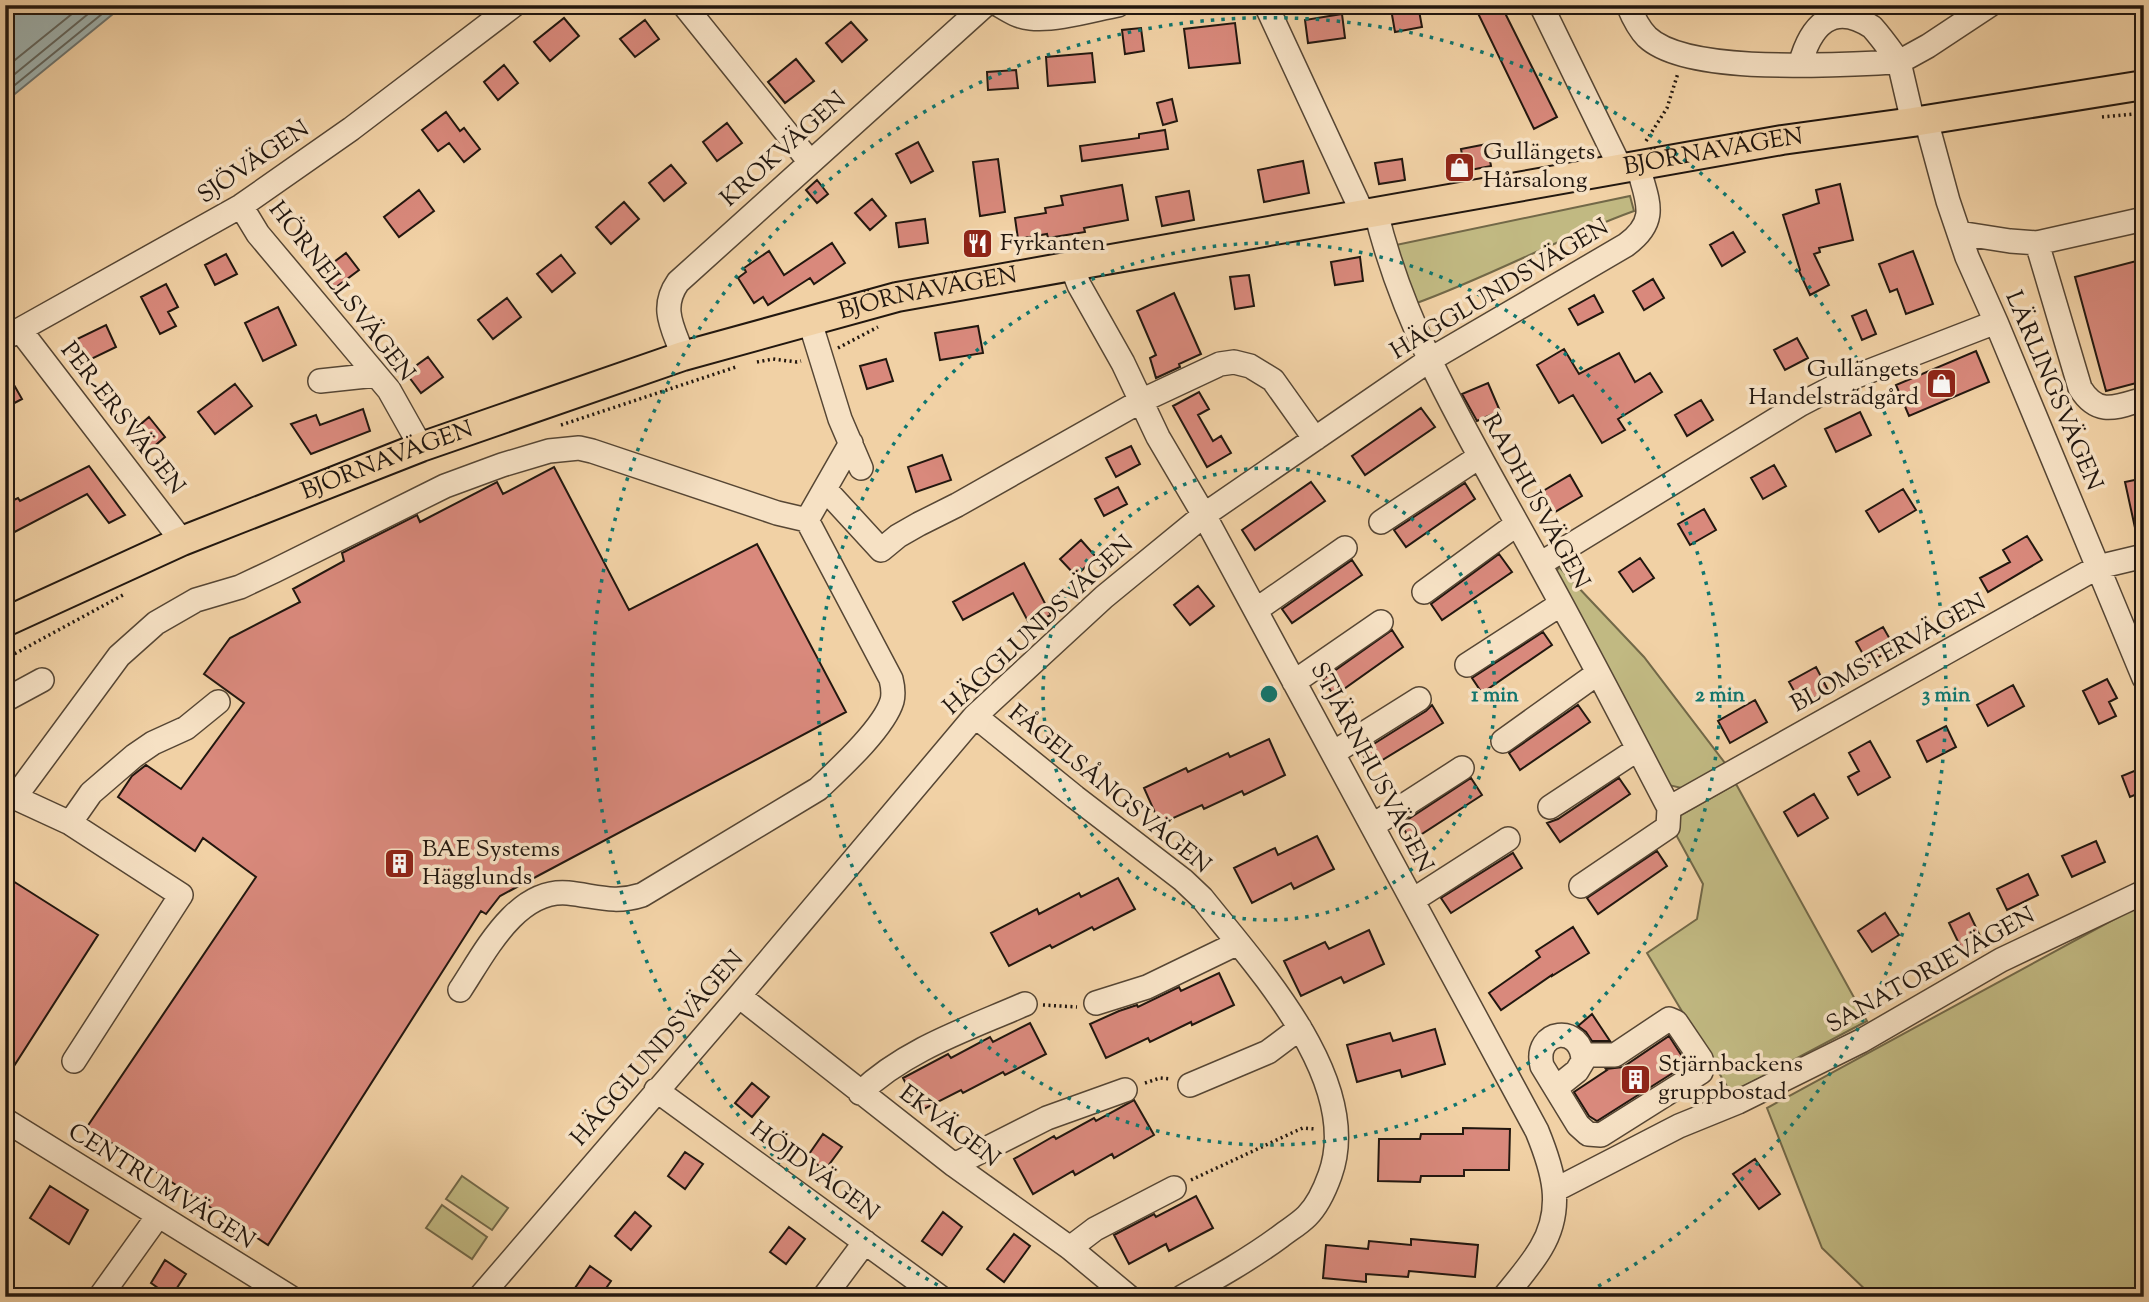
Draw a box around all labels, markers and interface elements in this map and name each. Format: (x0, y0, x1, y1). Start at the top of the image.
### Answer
street label: KROKVÄGEN (714, 84, 854, 216)
street label: SJÖVÄGEN (191, 113, 317, 213)
street label: BJÖRNAVÄGEN (1621, 120, 1805, 185)
place label: Gullängets Hårsalong (1483, 136, 1595, 198)
shop icon: Gullängets Hårsalong (1443, 150, 1477, 184)
street label: HÖRNELLSVÄGEN (260, 195, 422, 389)
street label: HÄGGLUNDSVÄGEN (1384, 211, 1616, 369)
restaurant icon: Fyrkanten (960, 227, 994, 261)
place label: Fyrkanten (1000, 227, 1105, 261)
street label: BJÖRNAVÄGEN (835, 259, 1020, 329)
street label: LÄRLINGSVÄGEN (1996, 286, 2110, 496)
street label: PER-ERSVÄGEN (51, 335, 193, 503)
place label: Gullängets Handelsträdgård (1748, 353, 1919, 415)
shop icon: Gullängets Handelsträdgård (1925, 367, 1959, 401)
street label: RADHUSVÄGEN (1473, 408, 1597, 596)
street label: BJÖRNAVÄGEN (296, 413, 478, 509)
street label: HÄGGLUNDSVÄGEN (936, 528, 1142, 724)
street label: BLOMSTERVÄGEN (1785, 586, 1993, 722)
street label: STJÄRNHUSVÄGEN (1301, 657, 1441, 879)
text: 1 min (1471, 681, 1519, 711)
text: 2 min (1695, 681, 1746, 711)
text: 3 min (1922, 681, 1971, 711)
centre of rings (1257, 682, 1281, 706)
street label: FÅGELSÅNGSVÄGEN (1000, 697, 1218, 883)
place label: BAE Systems Hägglunds (422, 833, 560, 895)
building icon: BAE Systems Hägglunds (382, 847, 416, 881)
street label: SANATORIEVÄGEN (1821, 899, 2041, 1043)
street label: HÄGGLUNDSVÄGEN (563, 944, 753, 1154)
place label: Stjärnbackens gruppbostad (1658, 1048, 1803, 1110)
building icon: Stjärnbackens gruppbostad (1618, 1062, 1652, 1096)
street label: EKVÄGEN (891, 1078, 1007, 1176)
street label: HÖJDVÄGEN (743, 1114, 885, 1230)
street label: CENTRUMVÄGEN (61, 1116, 261, 1258)

